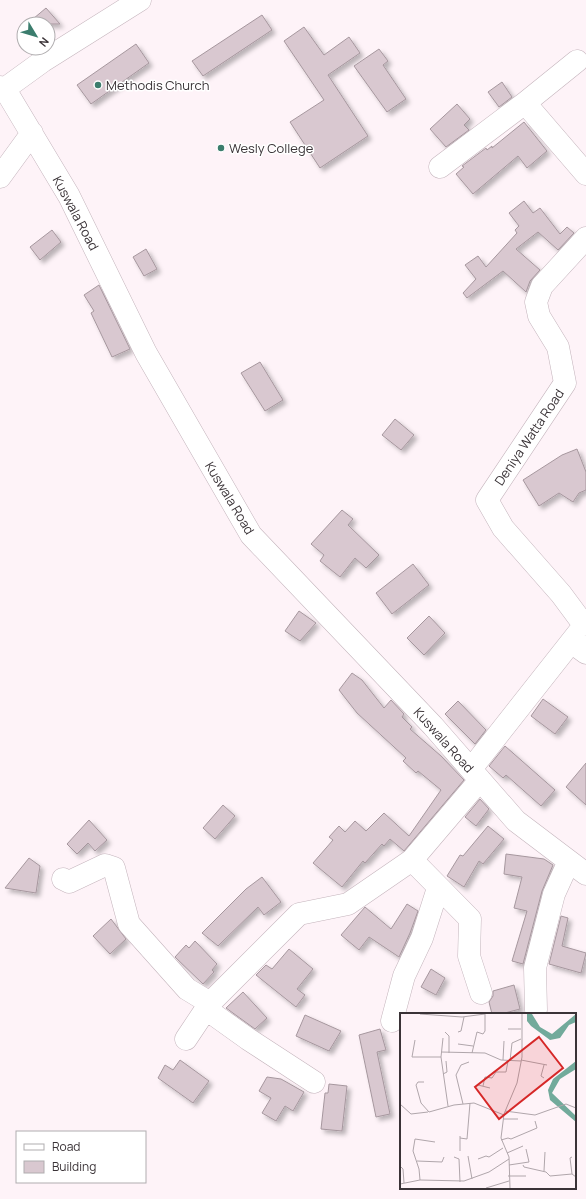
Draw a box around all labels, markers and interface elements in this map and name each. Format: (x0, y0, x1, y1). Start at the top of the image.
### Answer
north arrow (16, 16, 56, 56)
text: N (36, 35, 53, 50)
place label: Methodis Church (106, 76, 210, 94)
marker: Methodis Church (93, 80, 103, 90)
place label: Wesly College (229, 139, 314, 157)
marker: Wesly College (216, 143, 226, 153)
street label: Kuswala Road (49, 173, 103, 253)
street label: Deniya Watta Road (490, 385, 568, 489)
street label: Kuswala Road (201, 458, 259, 538)
street label: Kuswala Road (410, 703, 478, 777)
inset map (400, 1013, 576, 1189)
legend (16, 1131, 146, 1183)
text: Road (52, 1138, 80, 1155)
text: Building (52, 1158, 96, 1175)

